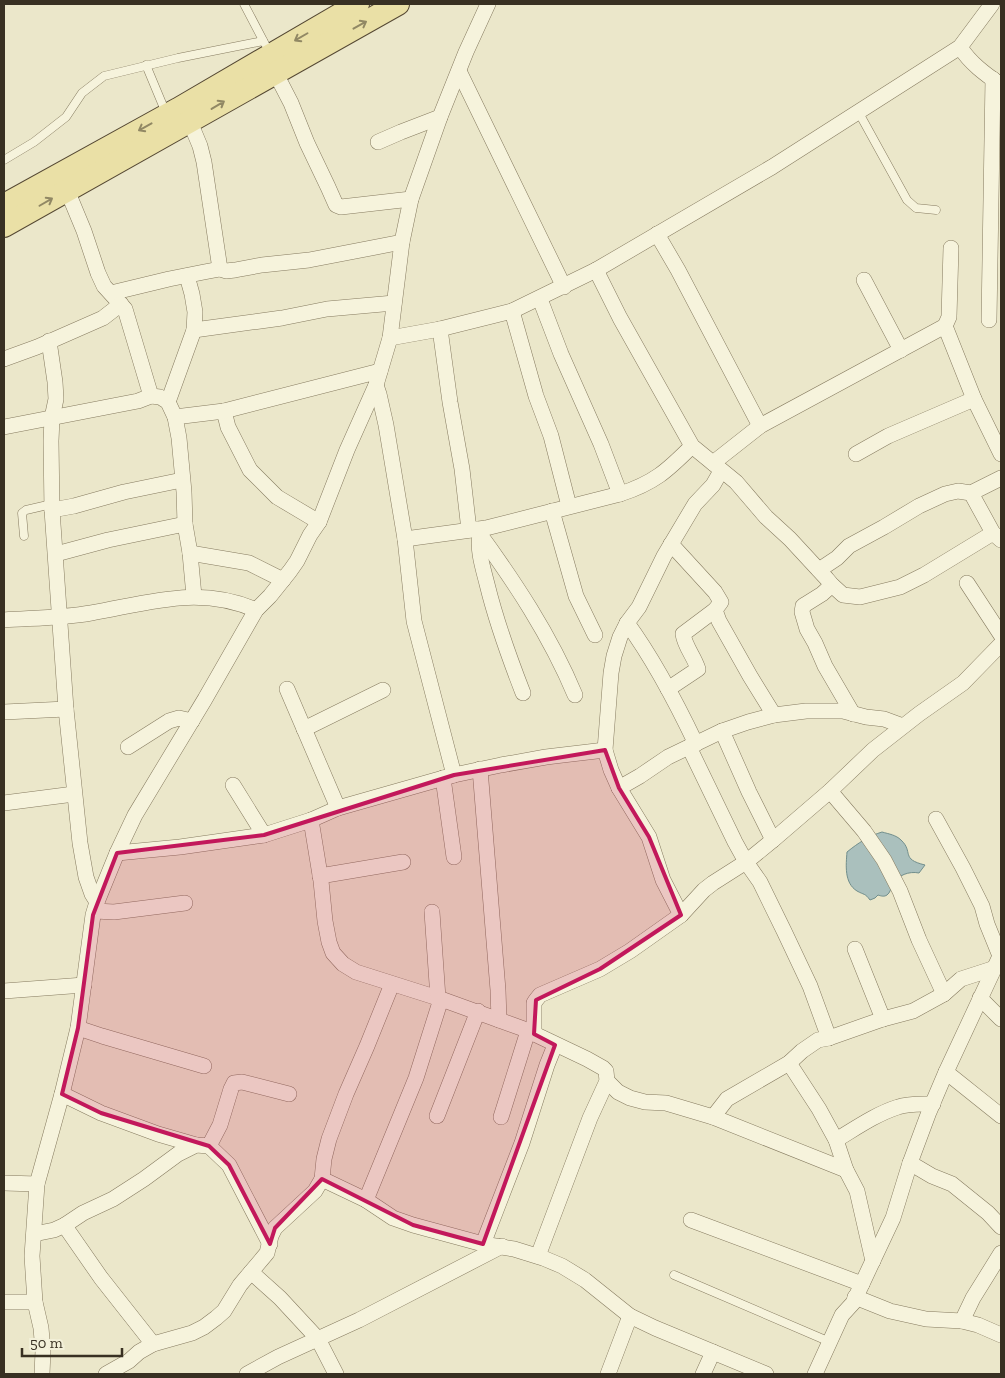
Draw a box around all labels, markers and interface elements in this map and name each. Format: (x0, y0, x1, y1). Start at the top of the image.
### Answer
one-way arrow (352, 20, 367, 30)
one-way arrow (295, 33, 309, 43)
one-way arrow (211, 100, 226, 110)
one-way arrow (139, 123, 153, 133)
one-way arrow (38, 196, 53, 206)
scale bar (22, 1326, 122, 1358)
text: 50 m (30, 1334, 63, 1352)

